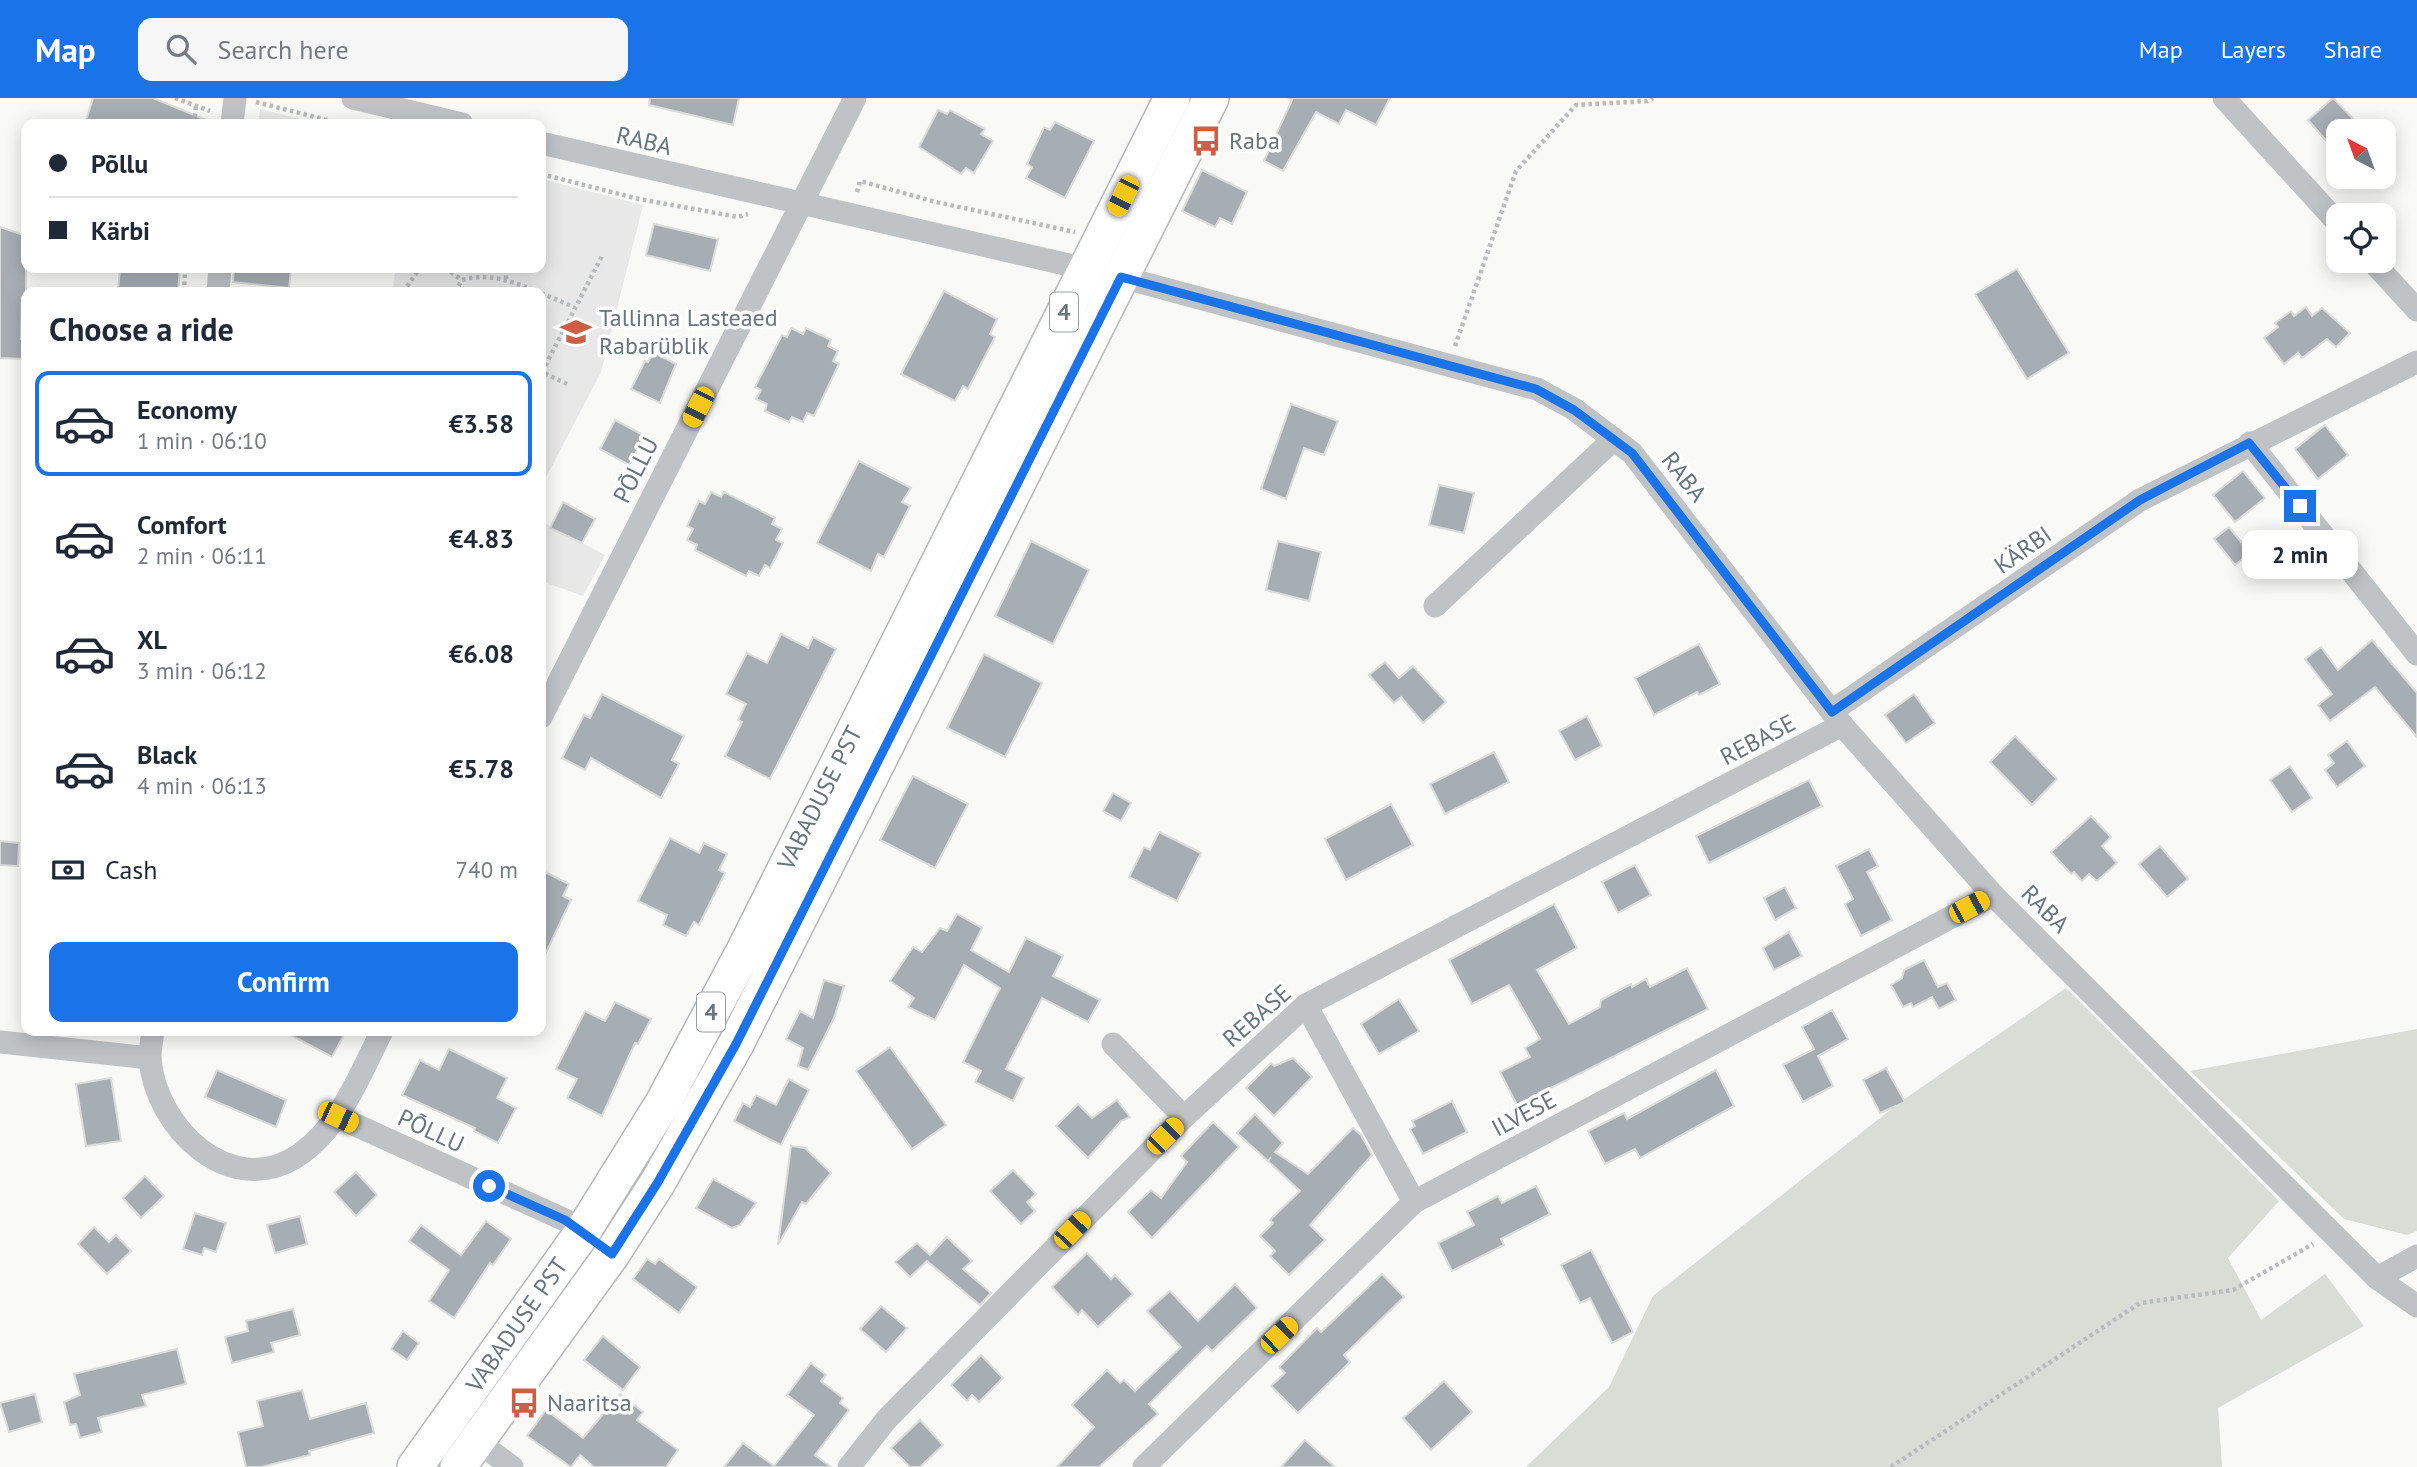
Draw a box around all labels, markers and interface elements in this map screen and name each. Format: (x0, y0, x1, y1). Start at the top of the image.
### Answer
search box (138, 18, 628, 81)
text: Map (35, 28, 96, 71)
icon: search (162, 30, 200, 68)
text: Search here (218, 33, 349, 66)
text: Map (2139, 34, 2183, 65)
text: Layers (2221, 34, 2286, 65)
text: Share (2324, 34, 2382, 65)
street label: RABA (613, 119, 675, 162)
north arrow (2326, 119, 2396, 189)
map controls (2326, 119, 2396, 273)
bus stop icon: Raba (1189, 124, 1223, 158)
place label: Raba (1229, 125, 1280, 156)
text: Põllu (91, 147, 148, 180)
car (1105, 173, 1142, 219)
button: locate (2326, 203, 2396, 273)
text: Kärbi (91, 214, 150, 247)
road number: 4 (1050, 293, 1078, 332)
place label: Tallinna Lasteaed Rabarüblik (599, 302, 778, 361)
text: Choose a ride (49, 308, 234, 350)
school or university icon: Tallinna Lasteaed Rabarüblik (559, 315, 593, 349)
car (680, 384, 717, 430)
icon: car (53, 392, 116, 455)
text: Economy (137, 393, 237, 426)
text: €3.58 (449, 407, 514, 440)
text: 1 min · 06:10 (137, 426, 267, 455)
street label: PÕLLU (606, 432, 665, 508)
street label: RABA (1655, 445, 1714, 508)
route end (2284, 490, 2316, 522)
icon: car (53, 507, 116, 570)
text: Comfort (137, 508, 227, 541)
street label: KÄRBI (1988, 519, 2058, 580)
text: €4.83 (449, 522, 514, 555)
callout: 2 min (2242, 530, 2358, 579)
text: 2 min (2272, 540, 2328, 569)
text: 2 min · 06:11 (137, 541, 267, 570)
icon: car (53, 622, 116, 685)
text: XL (137, 623, 167, 656)
text: €6.08 (449, 637, 514, 670)
text: 3 min · 06:12 (137, 656, 267, 685)
street label: REBASE (1715, 707, 1801, 772)
street label: VABADUSE PST (770, 721, 869, 876)
icon: car (53, 737, 116, 800)
text: Black (137, 738, 197, 771)
text: €5.78 (449, 752, 514, 785)
text: 4 min · 06:13 (137, 771, 267, 800)
icon: cash (49, 851, 87, 889)
text: Cash (105, 853, 157, 886)
text: 740 m (456, 855, 518, 884)
street label: RABA (2015, 878, 2076, 939)
car (1946, 888, 1993, 926)
button: Confirm (49, 942, 518, 1022)
street label: REBASE (1216, 977, 1297, 1054)
road number: 4 (697, 992, 725, 1032)
street label: ILVESE (1486, 1084, 1562, 1143)
car (315, 1099, 362, 1135)
street label: PÕLLU (393, 1102, 469, 1159)
car (1143, 1114, 1188, 1158)
route start (473, 1170, 505, 1202)
car (1050, 1208, 1095, 1252)
street label: VABADUSE PST (458, 1251, 574, 1399)
car (1257, 1313, 1302, 1357)
bus stop icon: Naaritsa (507, 1386, 541, 1420)
place label: Naaritsa (547, 1387, 632, 1418)

